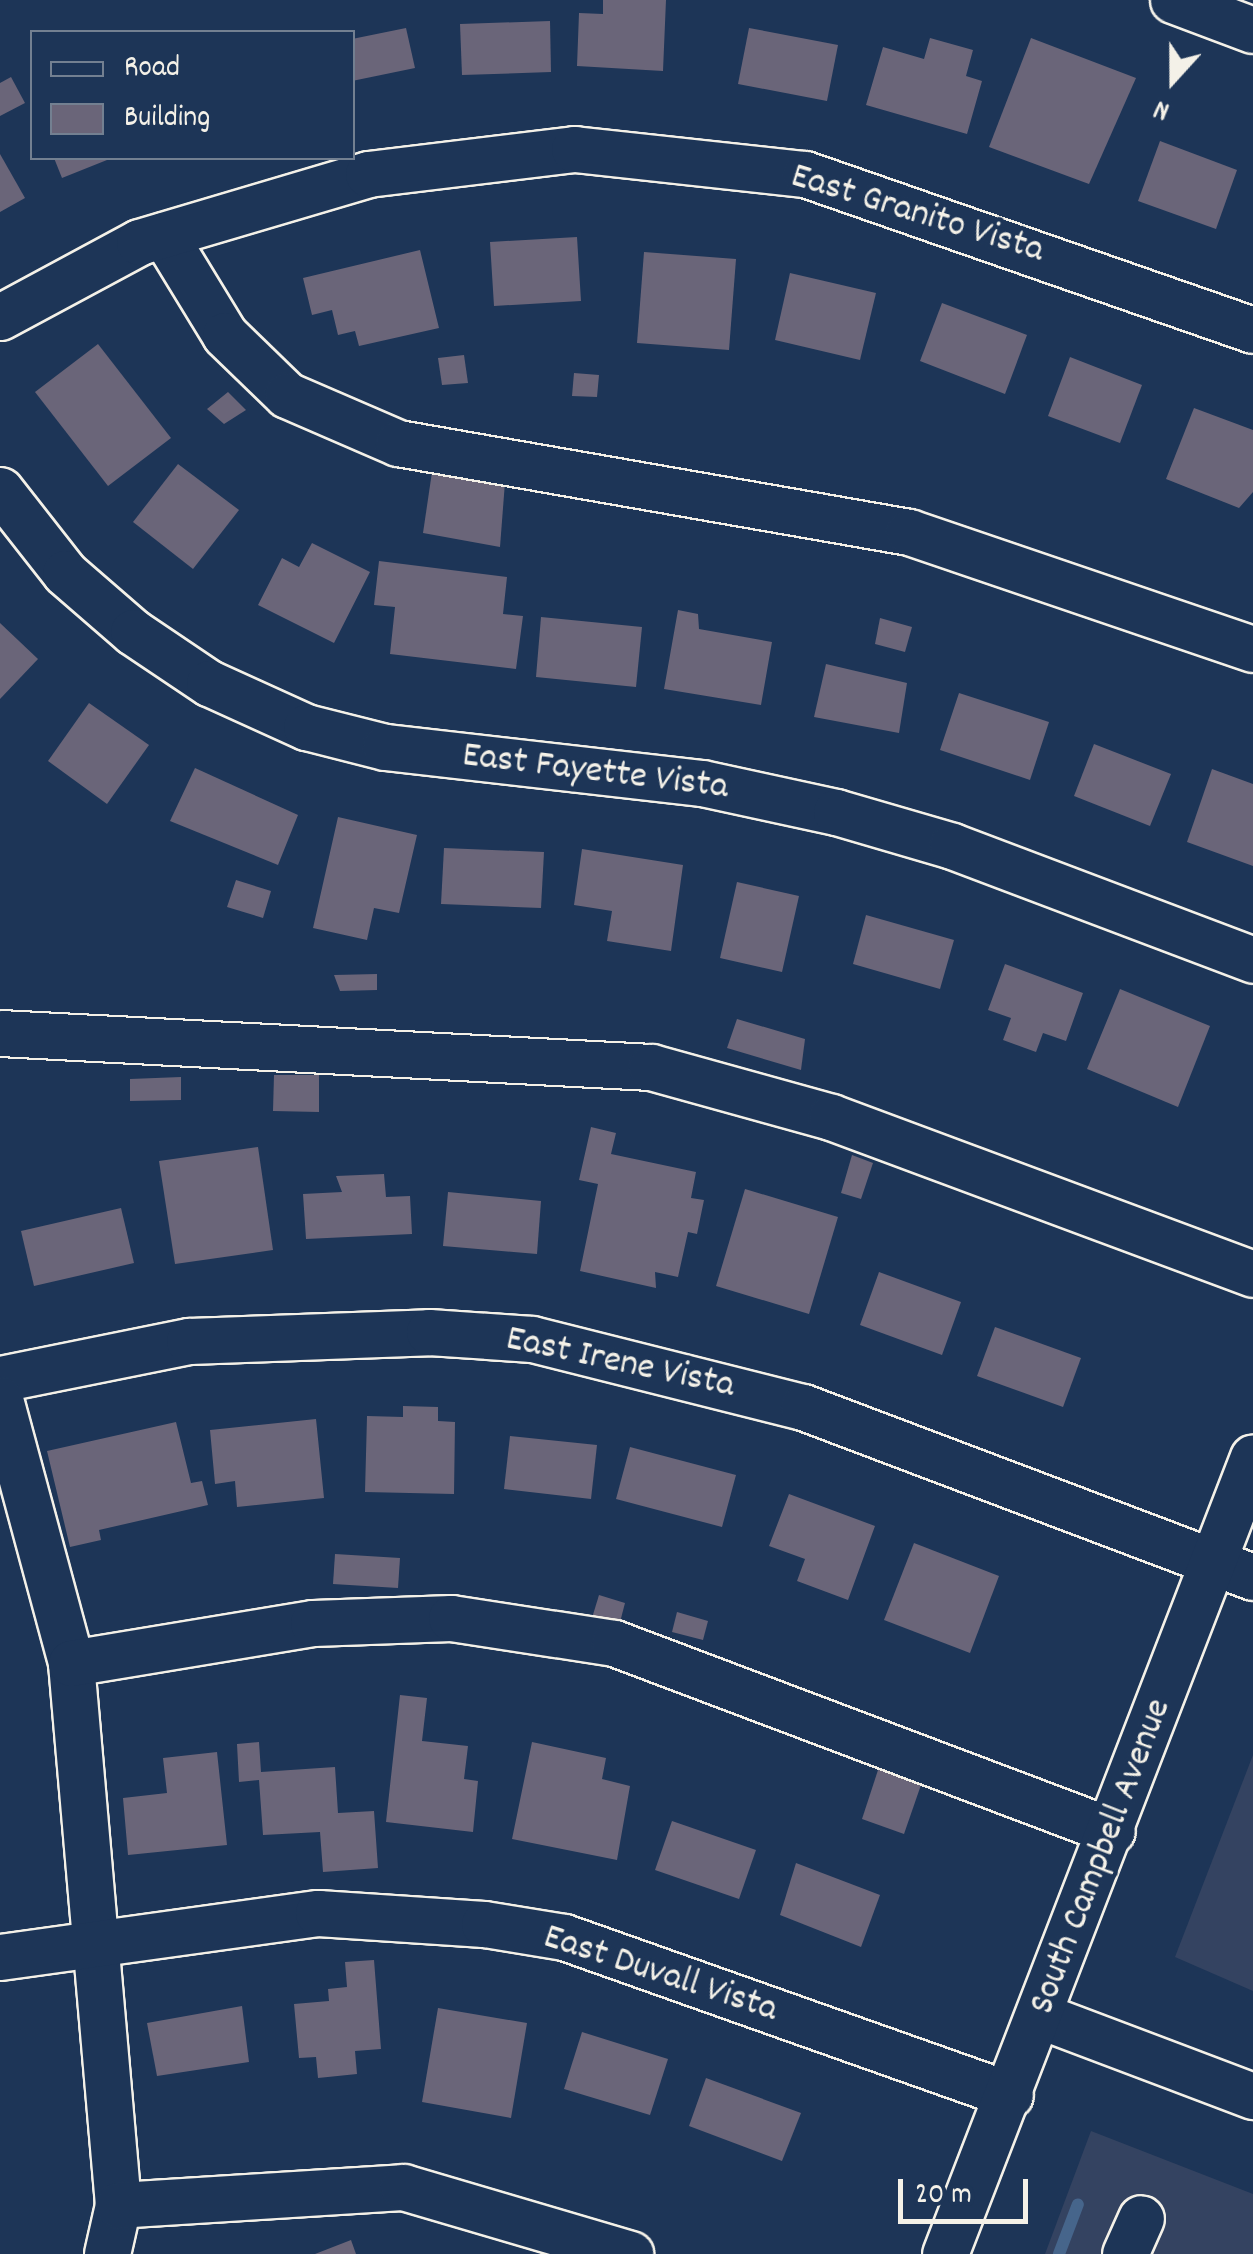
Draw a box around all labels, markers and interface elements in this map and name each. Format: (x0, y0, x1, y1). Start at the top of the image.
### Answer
legend (30, 30, 355, 160)
north arrow (1123, 30, 1223, 130)
text: Road (124, 48, 180, 91)
text: N (1149, 87, 1176, 129)
text: Building (124, 98, 210, 141)
street label: East Granito Vista (785, 155, 1049, 275)
street label: East Fayette Vista (460, 734, 730, 812)
street label: East Irene Vista (502, 1318, 738, 1410)
street label: South Campbell Avenue (1021, 1693, 1183, 2021)
street label: East Duvall Vista (537, 1916, 783, 2034)
scale bar (903, 2159, 1033, 2221)
text: 20 m (915, 2175, 972, 2218)

